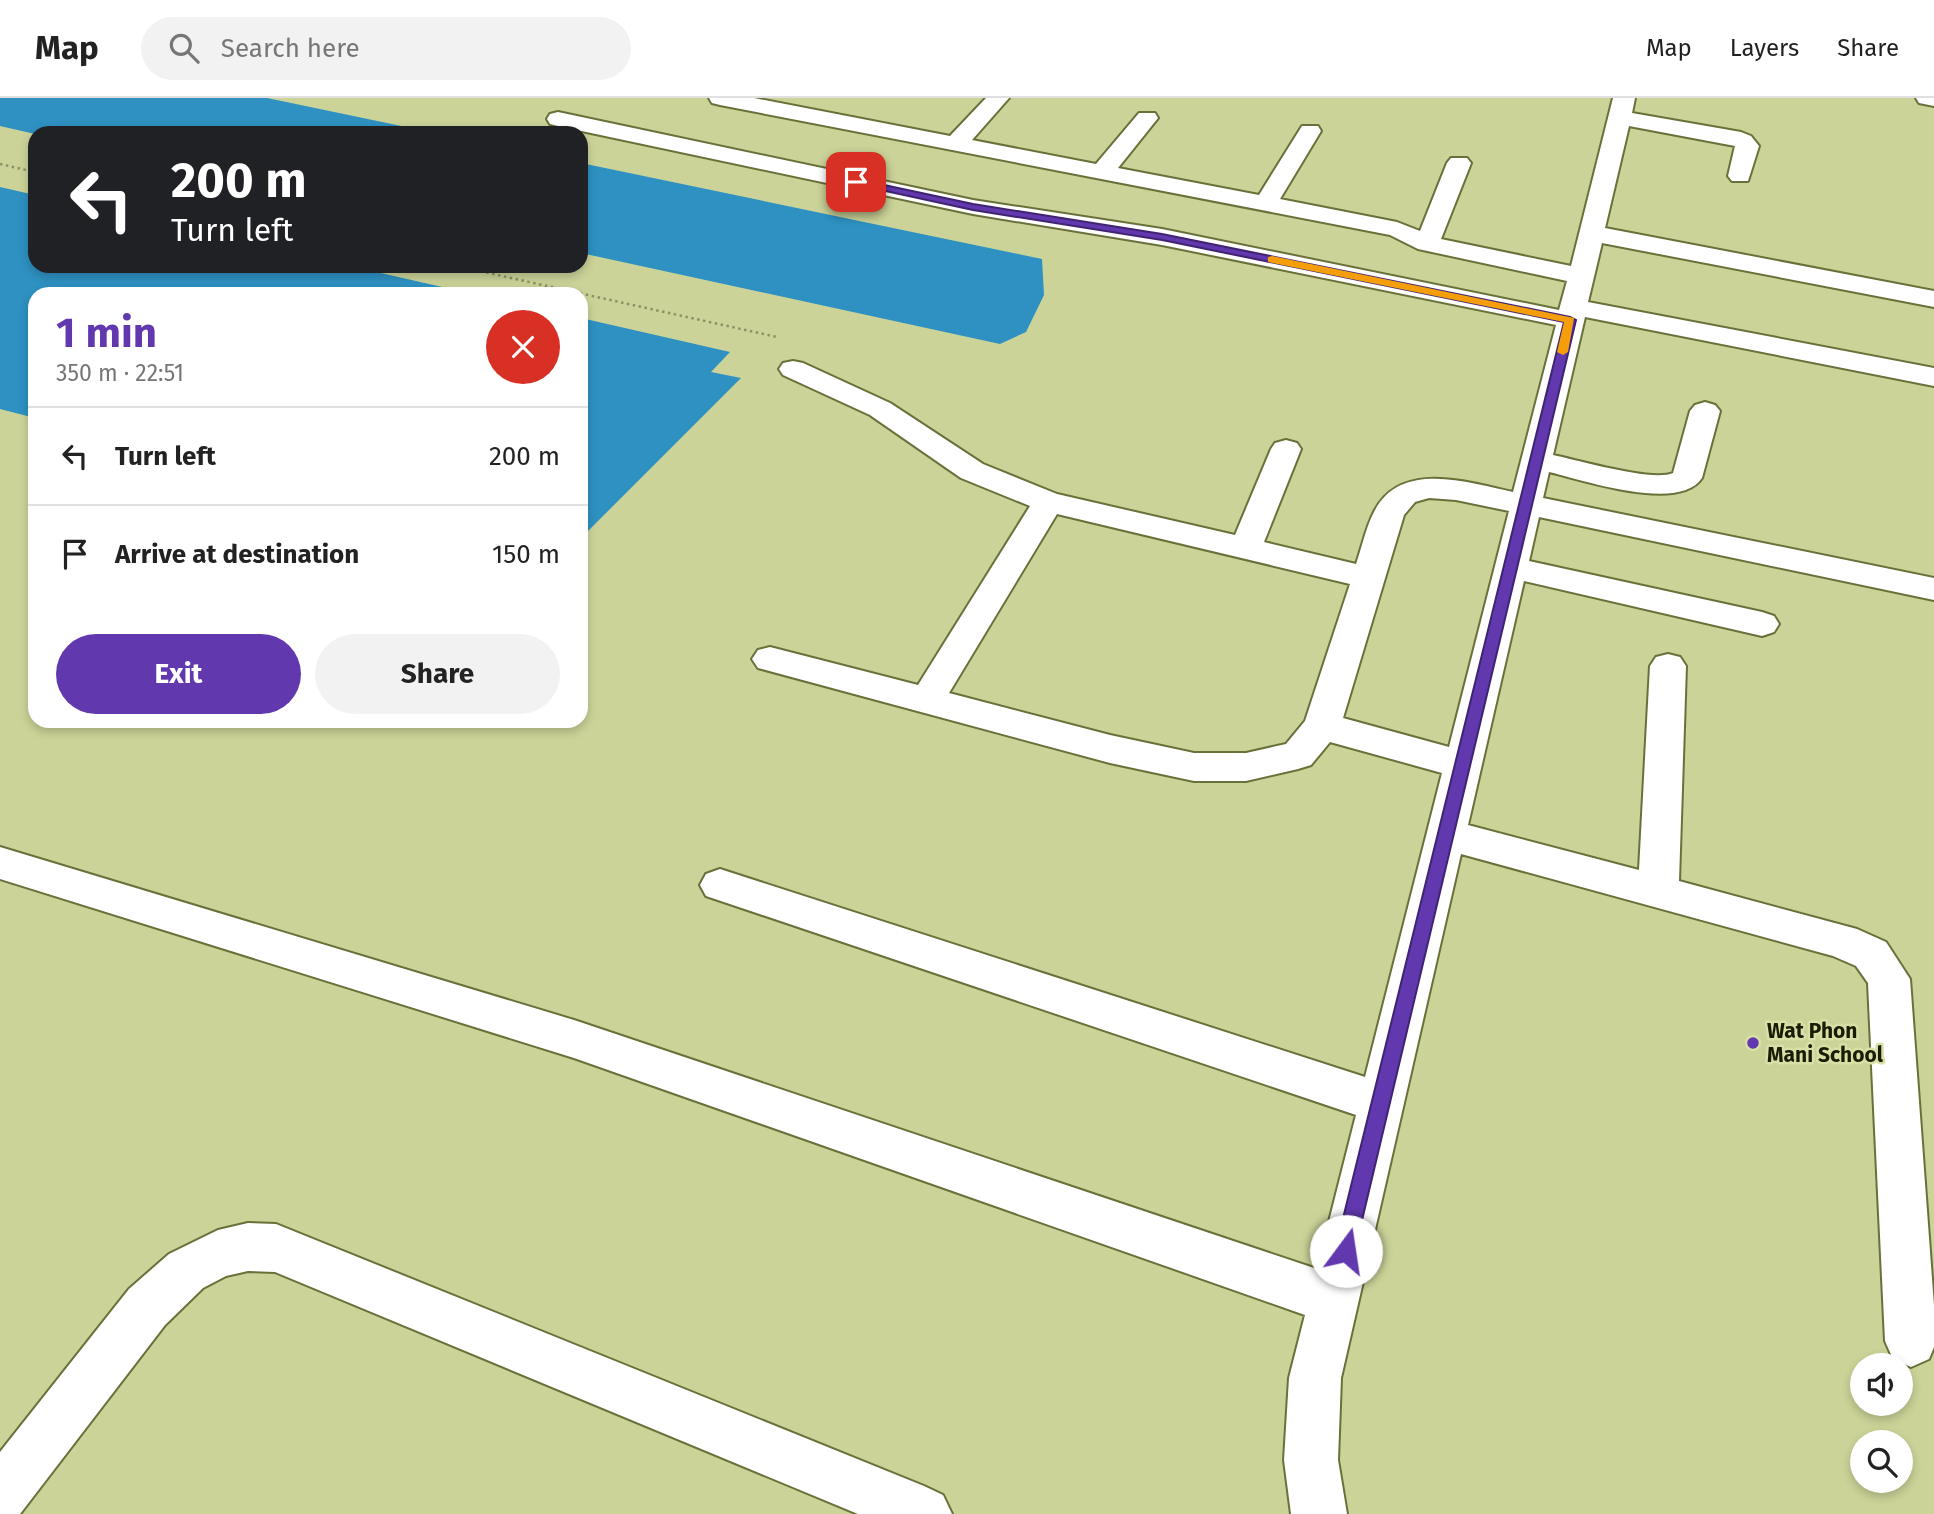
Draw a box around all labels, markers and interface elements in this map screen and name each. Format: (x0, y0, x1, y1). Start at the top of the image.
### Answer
search box (141, 17, 631, 80)
text: Map (35, 28, 99, 68)
icon: search (165, 29, 203, 67)
text: Search here (221, 33, 360, 64)
text: Map (1646, 34, 1692, 62)
text: Layers (1730, 34, 1799, 62)
text: Share (1837, 34, 1899, 62)
text: 200 m (171, 151, 307, 210)
pin (826, 152, 886, 212)
icon: left (56, 154, 147, 245)
icon: arrive (837, 163, 875, 201)
text: Turn left (171, 211, 293, 249)
text: 1 min (56, 308, 157, 358)
button: close (486, 310, 560, 384)
text: 350 m · 22:51 (56, 359, 184, 387)
icon: left (56, 437, 94, 475)
text: Turn left (115, 441, 216, 472)
text: 200 m (489, 441, 560, 472)
icon: arrive (56, 535, 94, 573)
text: Arrive at destination (115, 539, 359, 570)
text: 150 m (492, 539, 560, 570)
button: Exit (56, 634, 301, 714)
button: Share (315, 634, 560, 714)
place label: Wat Phon Mani School (1767, 1018, 1884, 1068)
marker: Wat Phon Mani School (1745, 1035, 1761, 1051)
position arrow (1309, 1214, 1383, 1288)
map controls (1850, 1353, 1913, 1493)
button: sound (1850, 1353, 1913, 1416)
button: search (1850, 1430, 1913, 1493)

